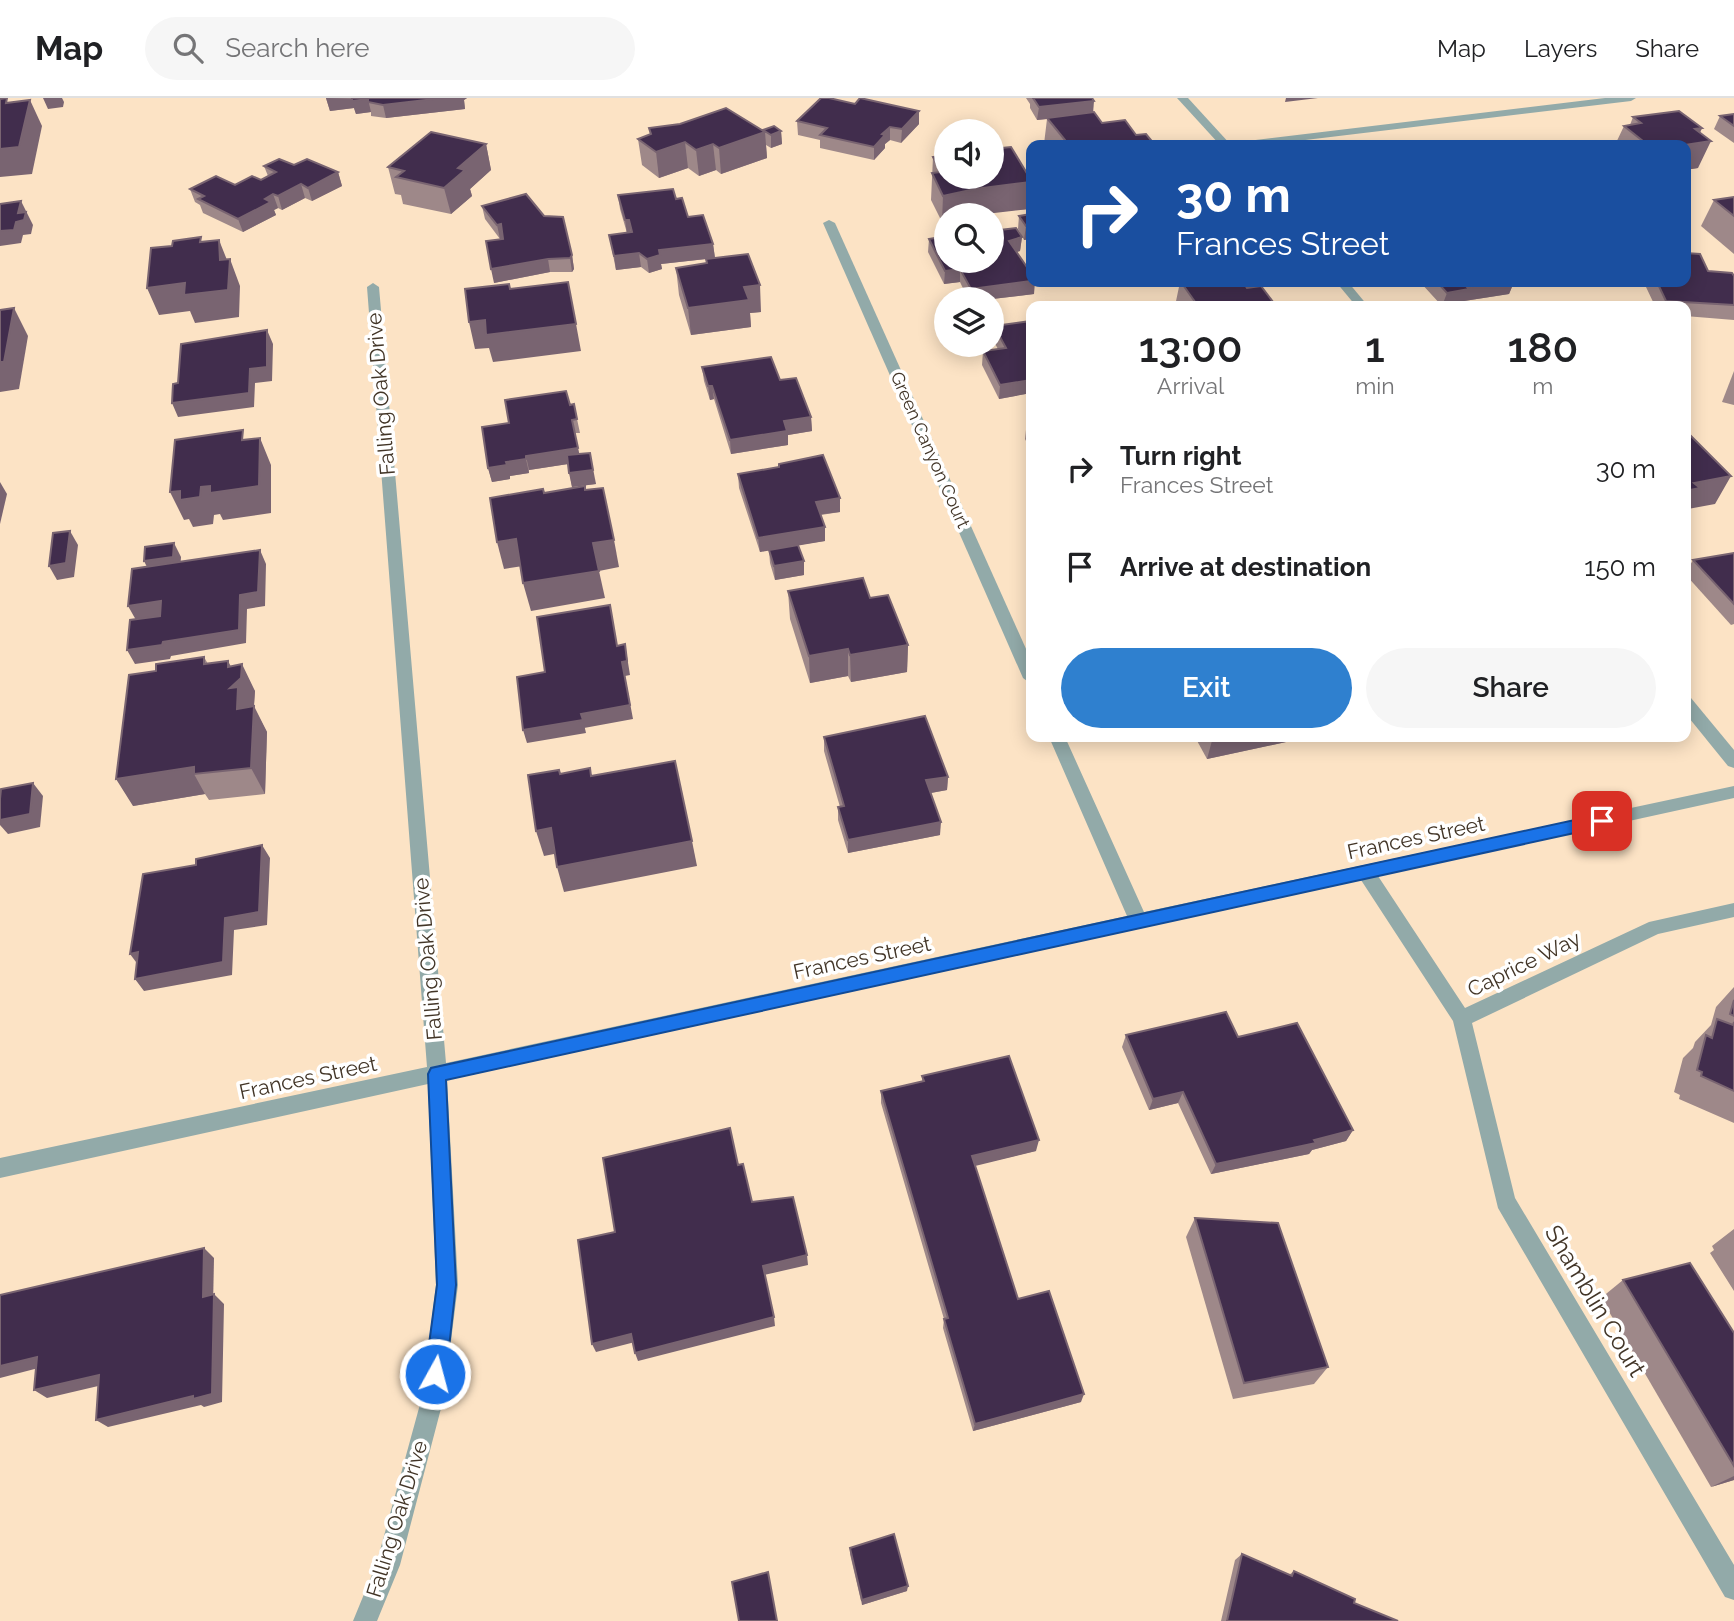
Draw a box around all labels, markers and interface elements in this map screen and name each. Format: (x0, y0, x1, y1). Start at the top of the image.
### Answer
search box (145, 17, 635, 80)
text: Map (35, 29, 103, 68)
icon: search (169, 29, 207, 67)
text: Search here (225, 33, 370, 63)
text: Map (1437, 34, 1486, 63)
text: Layers (1524, 34, 1597, 63)
text: Share (1635, 34, 1699, 63)
map controls (934, 119, 1004, 357)
button: sound (934, 119, 1004, 189)
text: 30 m (1176, 166, 1291, 223)
icon: right (1061, 168, 1152, 259)
button: search (934, 203, 1004, 273)
text: Frances Street (1176, 225, 1389, 262)
button: layers (934, 287, 1004, 357)
street label: Falling Oak Drive (361, 312, 400, 476)
text: 13:00 (1139, 323, 1243, 372)
text: 1 (1365, 323, 1385, 372)
text: 180 (1507, 323, 1578, 372)
street label: Green Canyon Court (887, 368, 974, 531)
text: Arrival (1157, 372, 1224, 399)
text: min (1355, 372, 1395, 399)
text: m (1532, 372, 1553, 399)
text: Turn right (1120, 441, 1241, 471)
icon: right (1061, 450, 1099, 488)
text: 30 m (1596, 454, 1656, 484)
text: Frances Street (1120, 471, 1273, 498)
icon: arrive (1061, 548, 1099, 586)
text: Arrive at destination (1120, 552, 1371, 582)
text: 150 m (1584, 552, 1656, 582)
button: Exit (1061, 648, 1352, 728)
button: Share (1366, 648, 1656, 728)
pin (1572, 791, 1632, 851)
icon: arrive (1583, 802, 1621, 840)
street label: Frances Street (1345, 811, 1487, 864)
street label: Falling Oak Drive (408, 877, 447, 1041)
street label: Caprice Way (1463, 925, 1584, 1002)
street label: Frances Street (791, 931, 933, 984)
street label: Frances Street (237, 1051, 379, 1104)
street label: Shamblin Court (1539, 1220, 1652, 1382)
position arrow (398, 1337, 472, 1411)
street label: Falling Oak Drive (361, 1437, 432, 1600)

